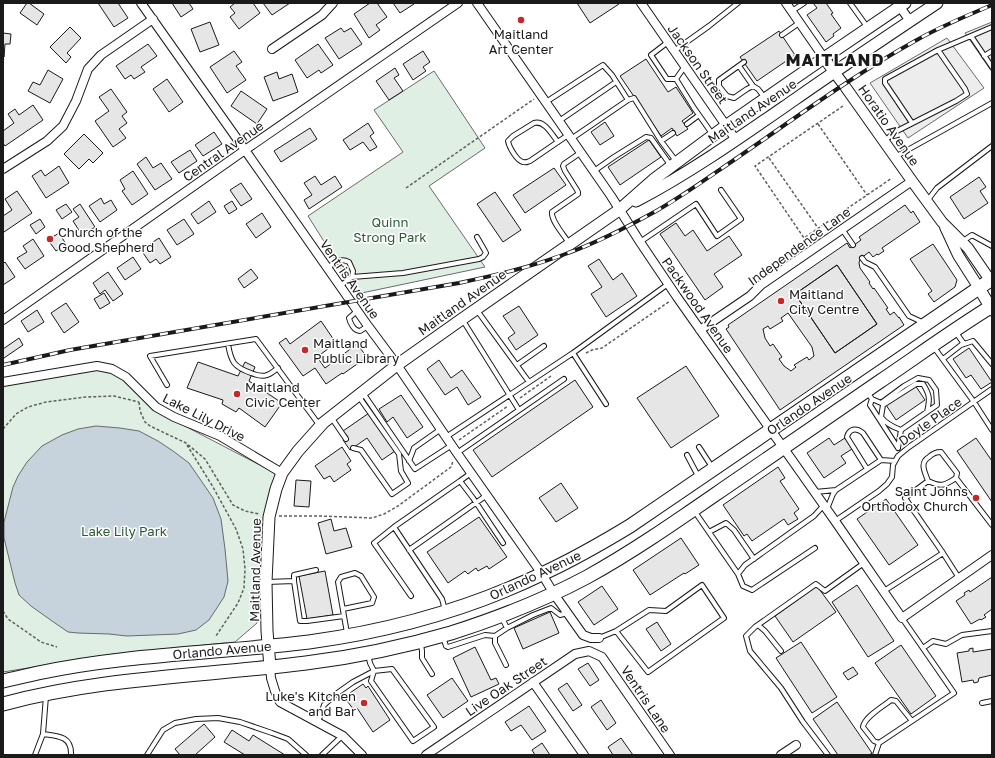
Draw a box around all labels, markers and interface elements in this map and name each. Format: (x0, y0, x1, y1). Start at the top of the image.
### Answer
marker: Maitland Art Center (516, 15, 526, 25)
street label: Jackson Street (665, 21, 731, 107)
place label: Maitland Art Center (489, 26, 553, 57)
district label: MAITLAND (785, 49, 885, 70)
street label: Maitland Avenue (704, 75, 800, 147)
street label: Horatio Avenue (855, 81, 923, 169)
street label: Central Avenue (179, 117, 267, 185)
street label: Independence Lane (745, 203, 853, 289)
park label: Quinn Strong Park (353, 214, 427, 245)
place label: Church of the Good Shepherd (58, 224, 154, 255)
marker: Church of the Good Shepherd (45, 234, 55, 244)
street label: Ventris Avenue (317, 236, 383, 322)
street label: Packwood Avenue (659, 254, 737, 356)
street label: Maitland Avenue (415, 266, 509, 338)
place label: Maitland City Centre (789, 286, 859, 317)
marker: Maitland City Centre (776, 296, 786, 306)
place label: Maitland Public Library (313, 335, 400, 366)
marker: Maitland Public Library (300, 345, 310, 355)
street label: Orlando Avenue (763, 370, 855, 438)
place label: Maitland Civic Center (245, 379, 320, 410)
street label: Lake Lily Drive (160, 389, 248, 445)
marker: Maitland Civic Center (232, 389, 242, 399)
street label: Doyle Place (895, 393, 965, 449)
place label: Saint Johns Orthodox Church (861, 483, 968, 514)
marker: Saint Johns Orthodox Church (971, 493, 981, 503)
street label: Maitland Avenue (246, 518, 264, 622)
park label: Lake Lily Park (81, 523, 168, 539)
street label: Orlando Avenue (487, 547, 583, 603)
street label: Orlando Avenue (172, 638, 272, 662)
street label: Live Oak Street (462, 653, 550, 719)
street label: Ventris Lane (618, 662, 674, 736)
place label: Luke's Kitchen and Bar (265, 688, 356, 719)
marker: Luke's Kitchen and Bar (359, 698, 369, 708)

